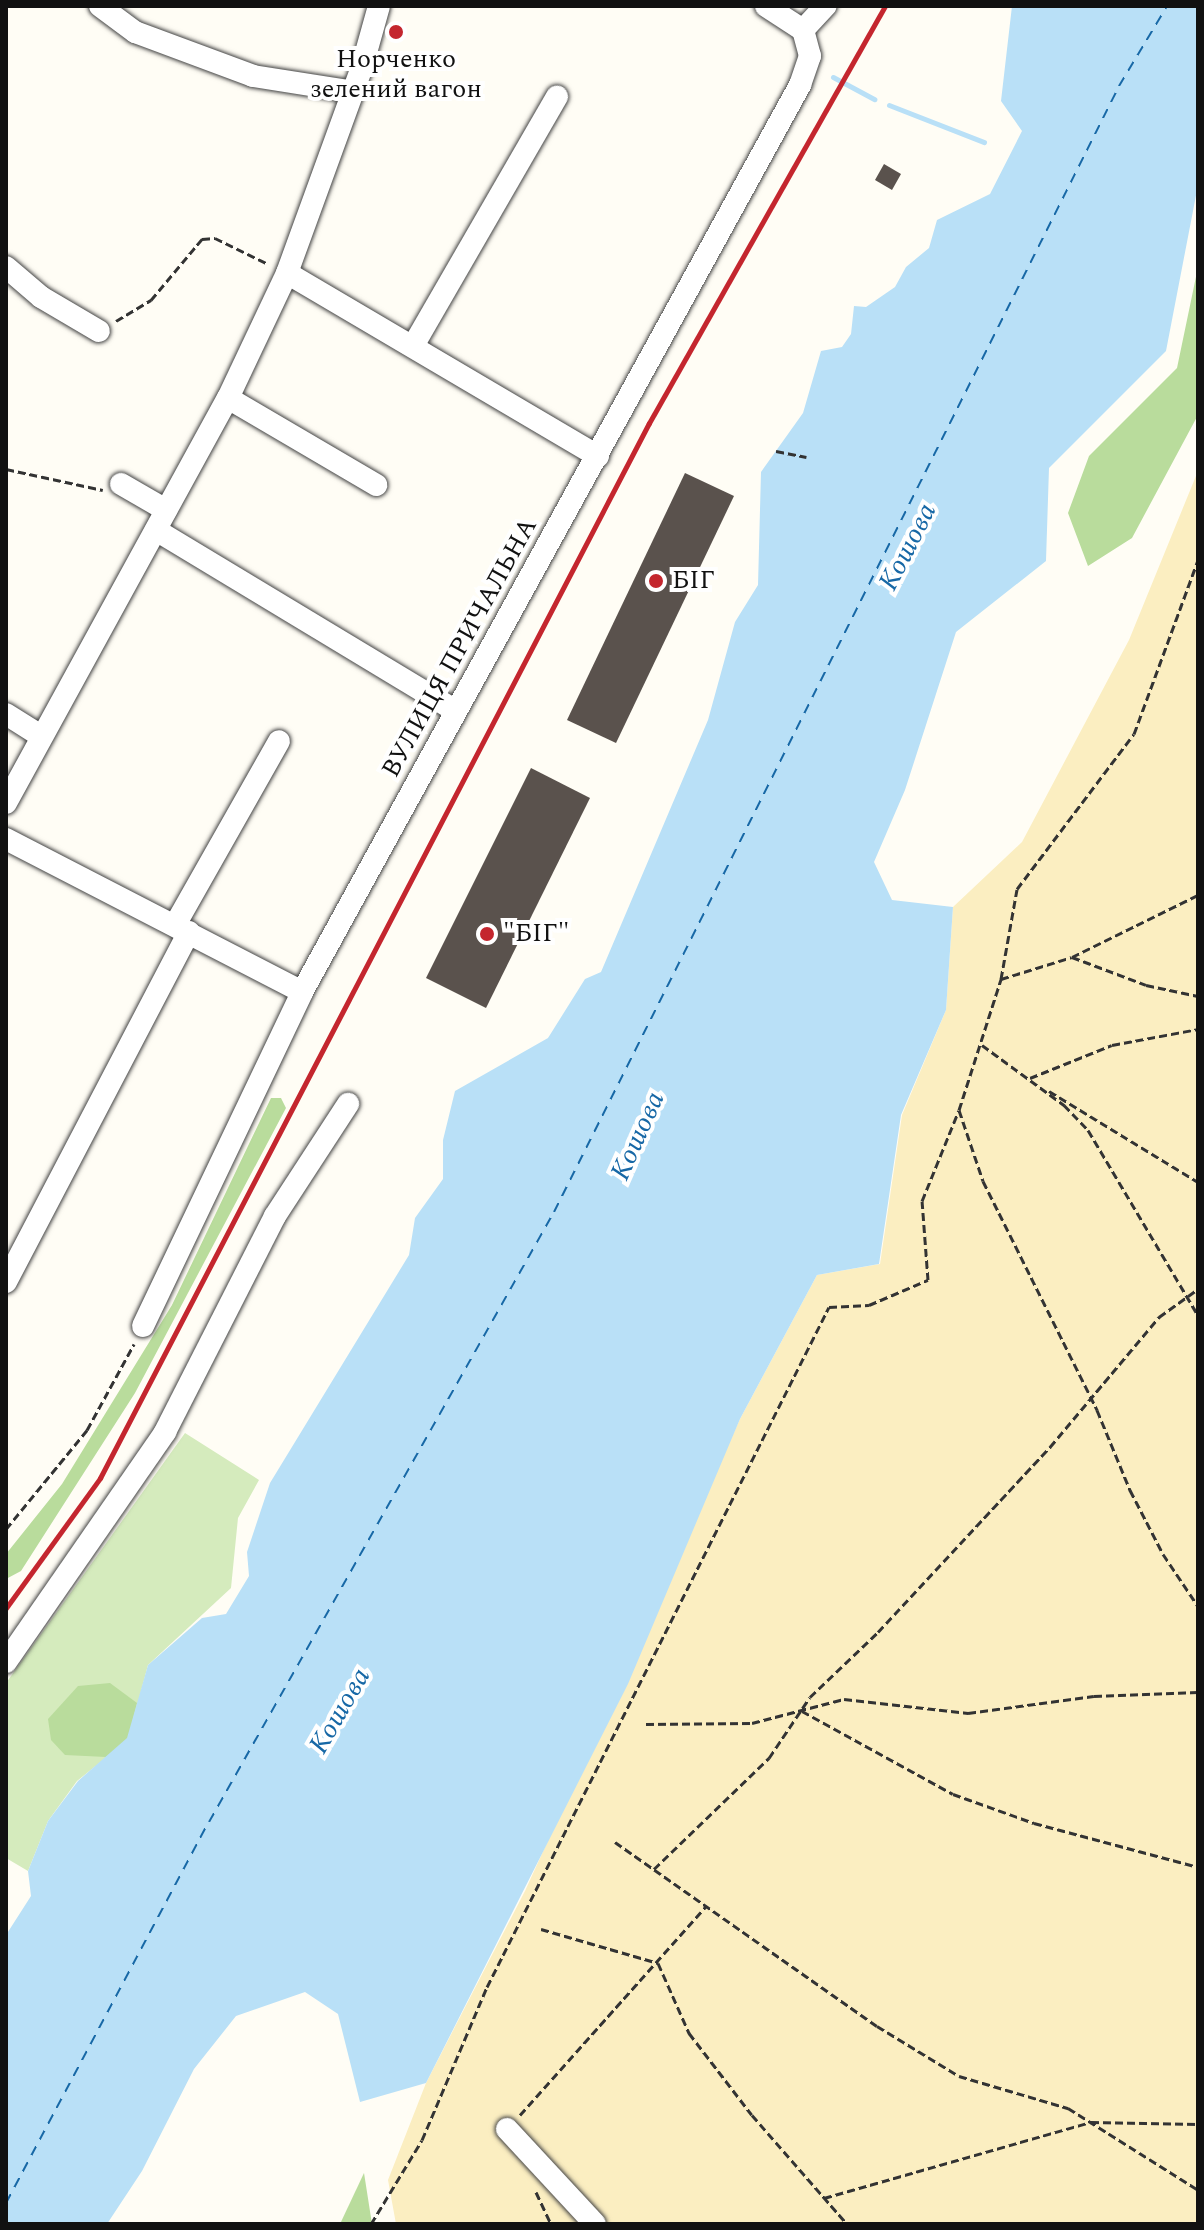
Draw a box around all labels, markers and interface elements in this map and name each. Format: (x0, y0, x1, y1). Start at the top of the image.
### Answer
marker: Норченко зелений вагон (387, 23, 405, 41)
place label: Норченко зелений вагон (310, 44, 482, 106)
water label: Кошова (872, 498, 944, 596)
street label: ВУЛИЦЯ ПРИЧАЛЬНА (376, 513, 544, 783)
place label: БІГ (672, 565, 715, 597)
marker: БІГ (647, 572, 665, 590)
place label: "БІГ" (503, 918, 569, 950)
marker: "БІГ" (478, 925, 496, 943)
water label: Кошова (604, 1086, 672, 1186)
water label: Кошова (302, 1662, 378, 1760)

